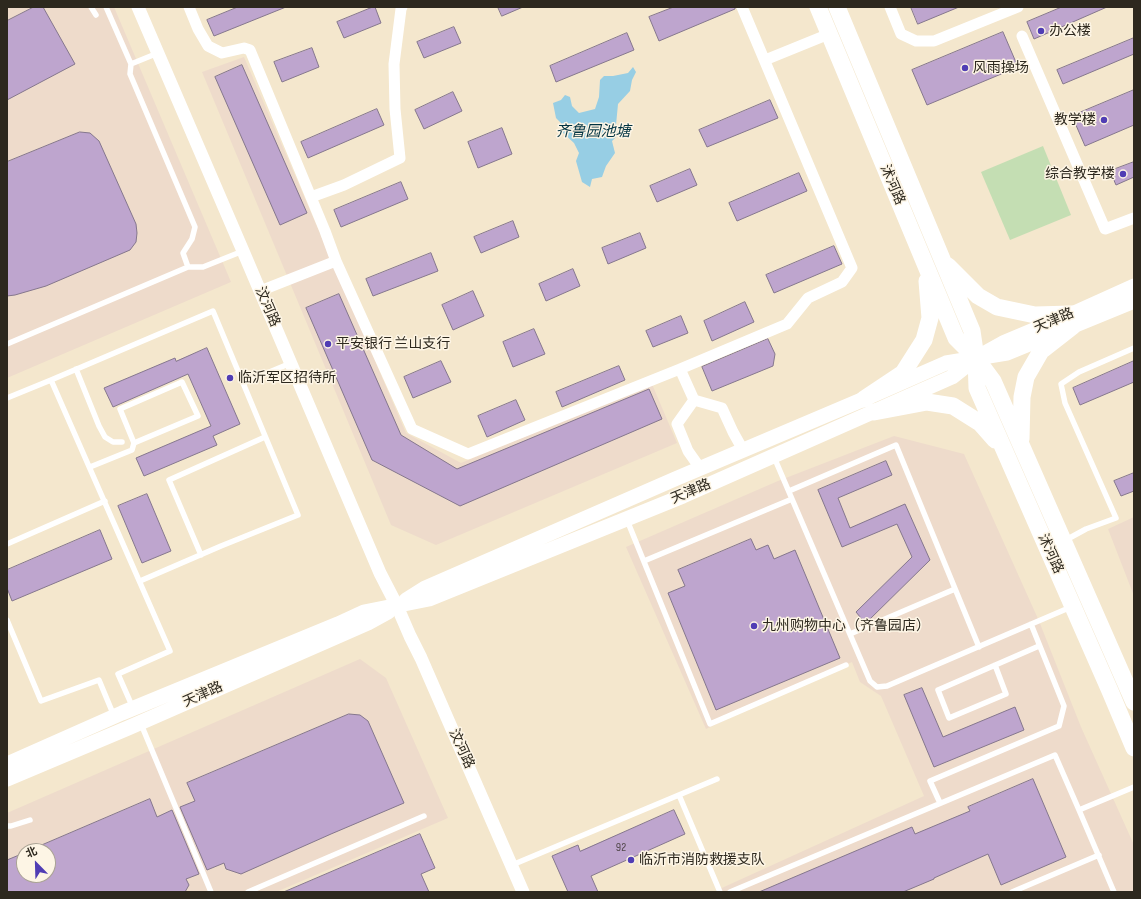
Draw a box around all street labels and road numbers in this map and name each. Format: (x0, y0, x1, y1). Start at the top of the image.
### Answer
street label: 沭河路 (876, 162, 908, 208)
street label: 汶河路 (251, 284, 283, 330)
street label: 天津路 (1031, 305, 1077, 337)
street label: 天津路 (668, 476, 714, 508)
street label: 沭河路 (1034, 531, 1066, 577)
street label: 天津路 (180, 679, 226, 711)
street label: 汶河路 (445, 726, 477, 772)

